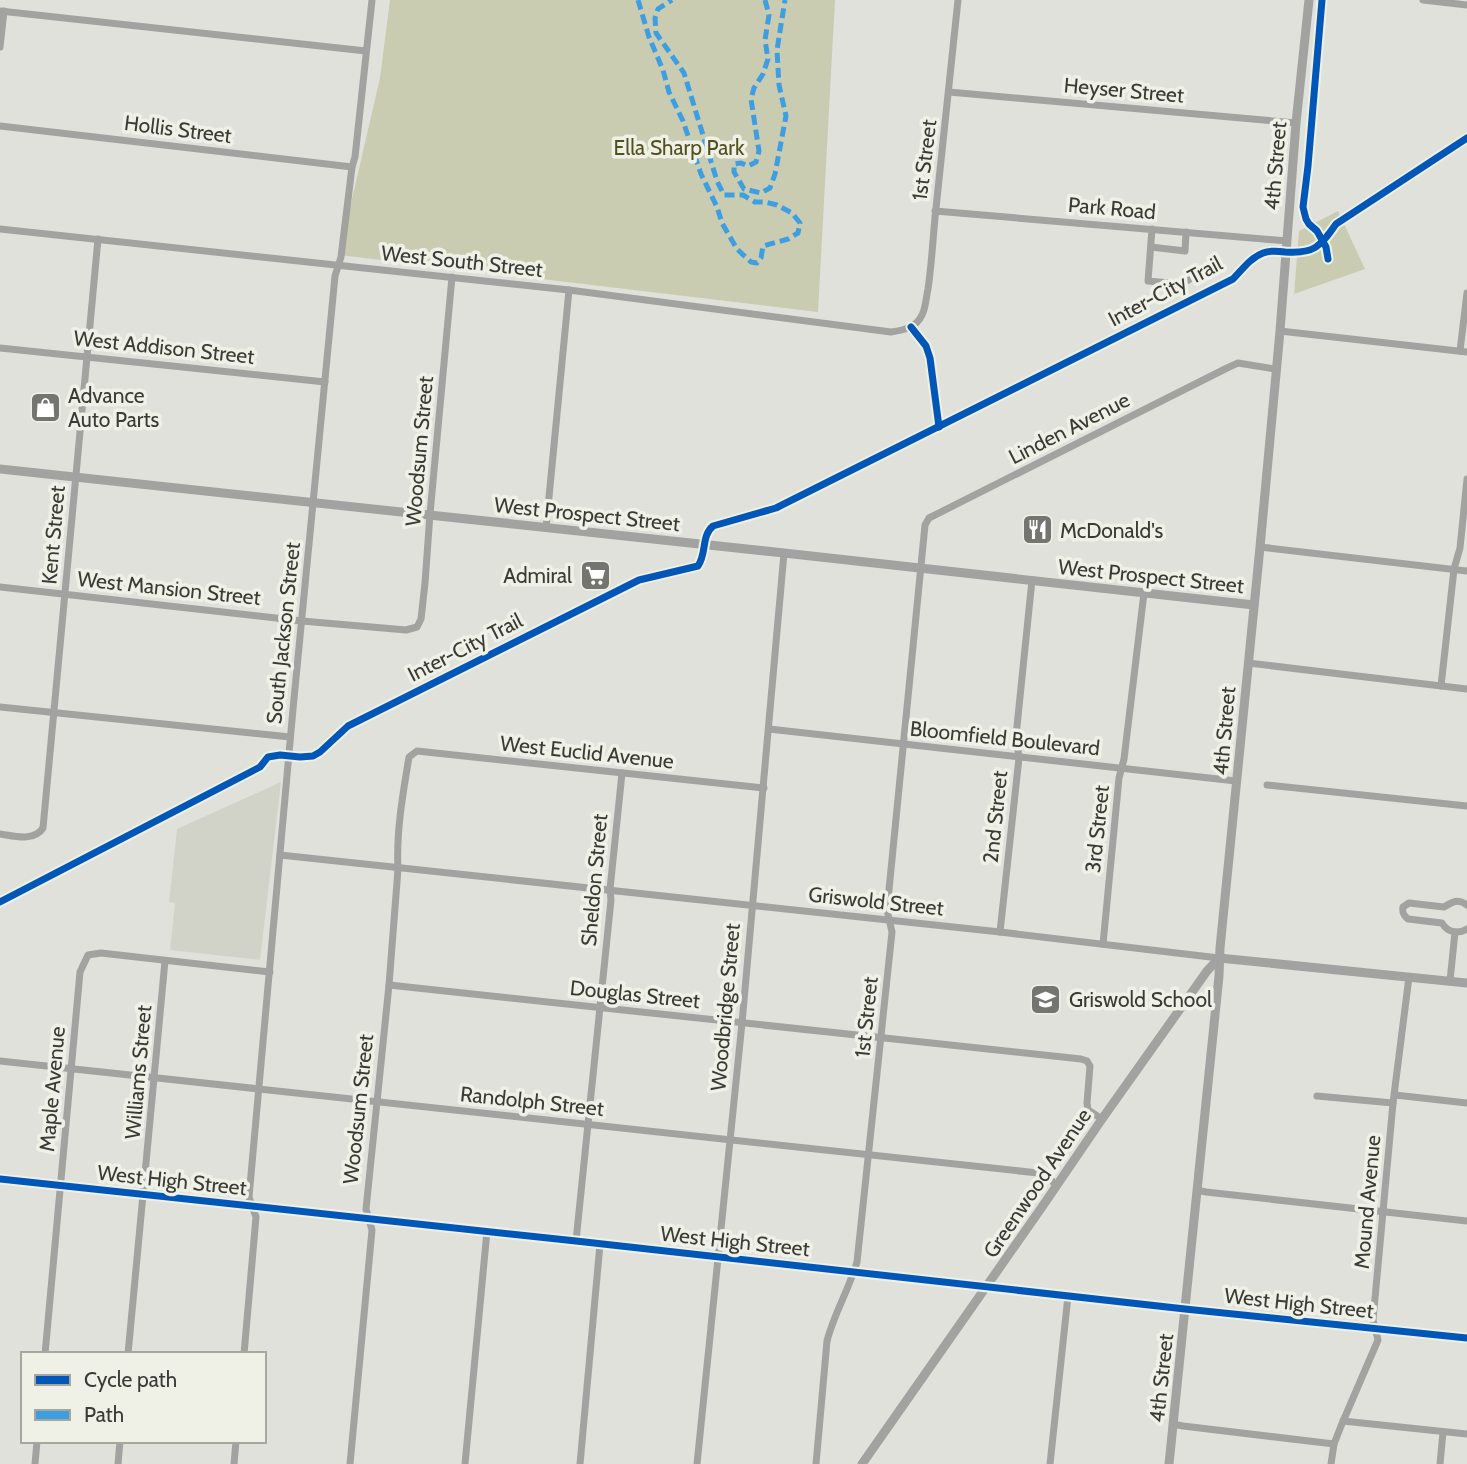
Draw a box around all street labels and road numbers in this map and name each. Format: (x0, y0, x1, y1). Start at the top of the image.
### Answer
street label: Heyser Street (1063, 72, 1185, 108)
street label: Hollis Street (123, 110, 233, 148)
street label: 1st Street (907, 118, 941, 202)
street label: 4th Street (1259, 120, 1291, 212)
street label: Park Road (1067, 192, 1157, 224)
street label: West South Street (380, 240, 544, 282)
street label: Inter-City Trail (1104, 251, 1226, 331)
street label: West Addison Street (72, 325, 256, 369)
street label: Woodsum Street (400, 375, 438, 527)
street label: Linden Avenue (1004, 387, 1134, 469)
street label: Kent Street (36, 484, 70, 586)
street label: West Prospect Street (493, 492, 681, 536)
street label: South Jackson Street (261, 541, 305, 725)
street label: West Prospect Street (1057, 554, 1245, 598)
street label: West Mansion Street (76, 566, 262, 610)
street label: Inter-City Trail (403, 607, 527, 687)
street label: 4th Street (1208, 685, 1240, 777)
street label: Bloomfield Boulevard (909, 716, 1101, 760)
street label: West Euclid Avenue (499, 730, 675, 774)
street label: 2nd Street (978, 769, 1012, 865)
street label: 3rd Street (1080, 784, 1114, 874)
street label: Sheldon Street (576, 813, 612, 947)
street label: Griswold Street (807, 881, 945, 921)
street label: Woodbridge Street (705, 922, 745, 1092)
street label: Douglas Street (569, 975, 701, 1013)
street label: 1st Street (849, 975, 883, 1059)
street label: Williams Street (120, 1004, 156, 1140)
street label: Maple Avenue (34, 1025, 70, 1153)
street label: Woodsum Street (338, 1033, 378, 1185)
street label: Randolph Street (459, 1081, 605, 1121)
street label: Greenwood Avenue (978, 1103, 1096, 1262)
street label: Mound Avenue (1349, 1134, 1385, 1270)
street label: West High Street (96, 1160, 248, 1200)
street label: West High Street (659, 1221, 811, 1261)
street label: West High Street (1223, 1283, 1375, 1323)
street label: 4th Street (1144, 1332, 1178, 1424)

